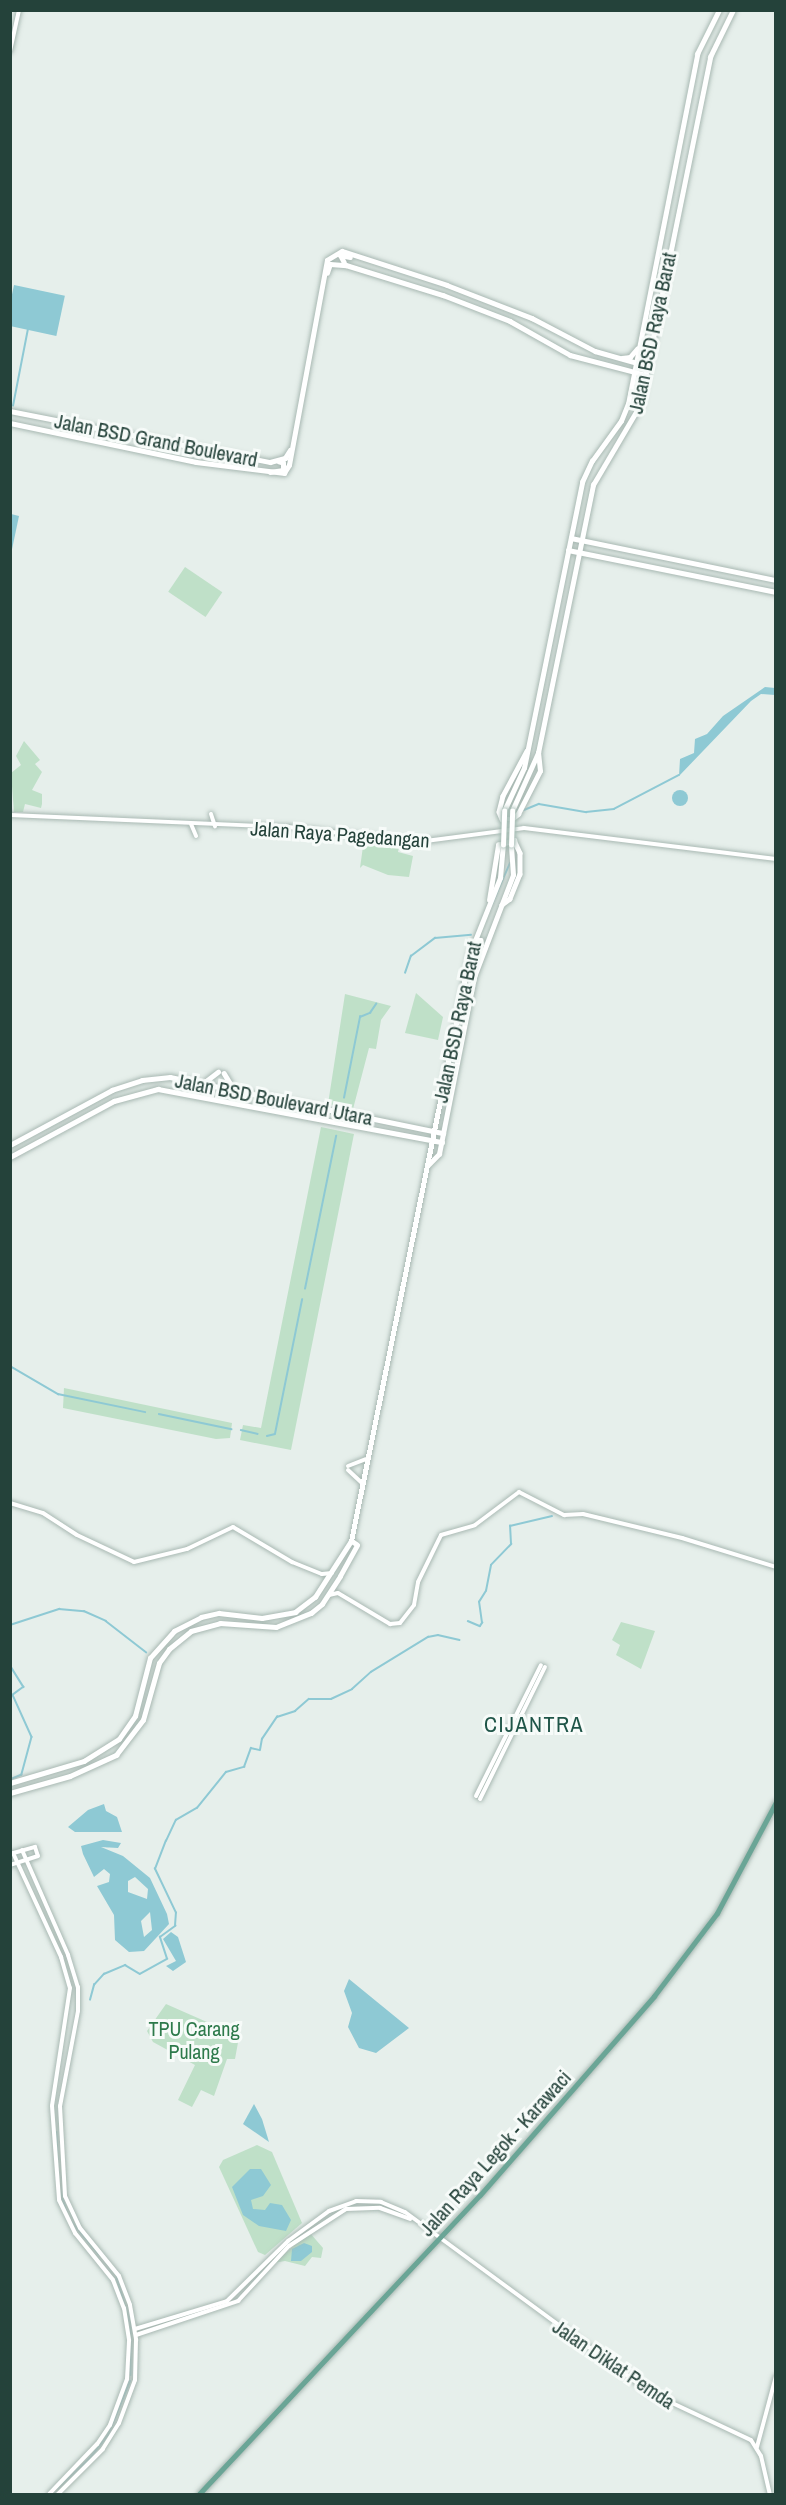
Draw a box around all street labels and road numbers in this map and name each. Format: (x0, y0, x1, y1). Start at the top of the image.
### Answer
street label: Jalan BSD Raya Barat (623, 250, 681, 416)
street label: Jalan BSD Grand Boulevard (53, 409, 259, 471)
street label: Jalan Raya Pagedangan (250, 816, 430, 852)
street label: Jalan BSD Raya Barat (428, 939, 486, 1105)
street label: Jalan BSD Boulevard Utara (173, 1068, 375, 1130)
street label: Jalan Raya Legok - Karawaci (414, 2065, 576, 2241)
street label: Jalan Diklat Pemda (548, 2314, 680, 2414)

